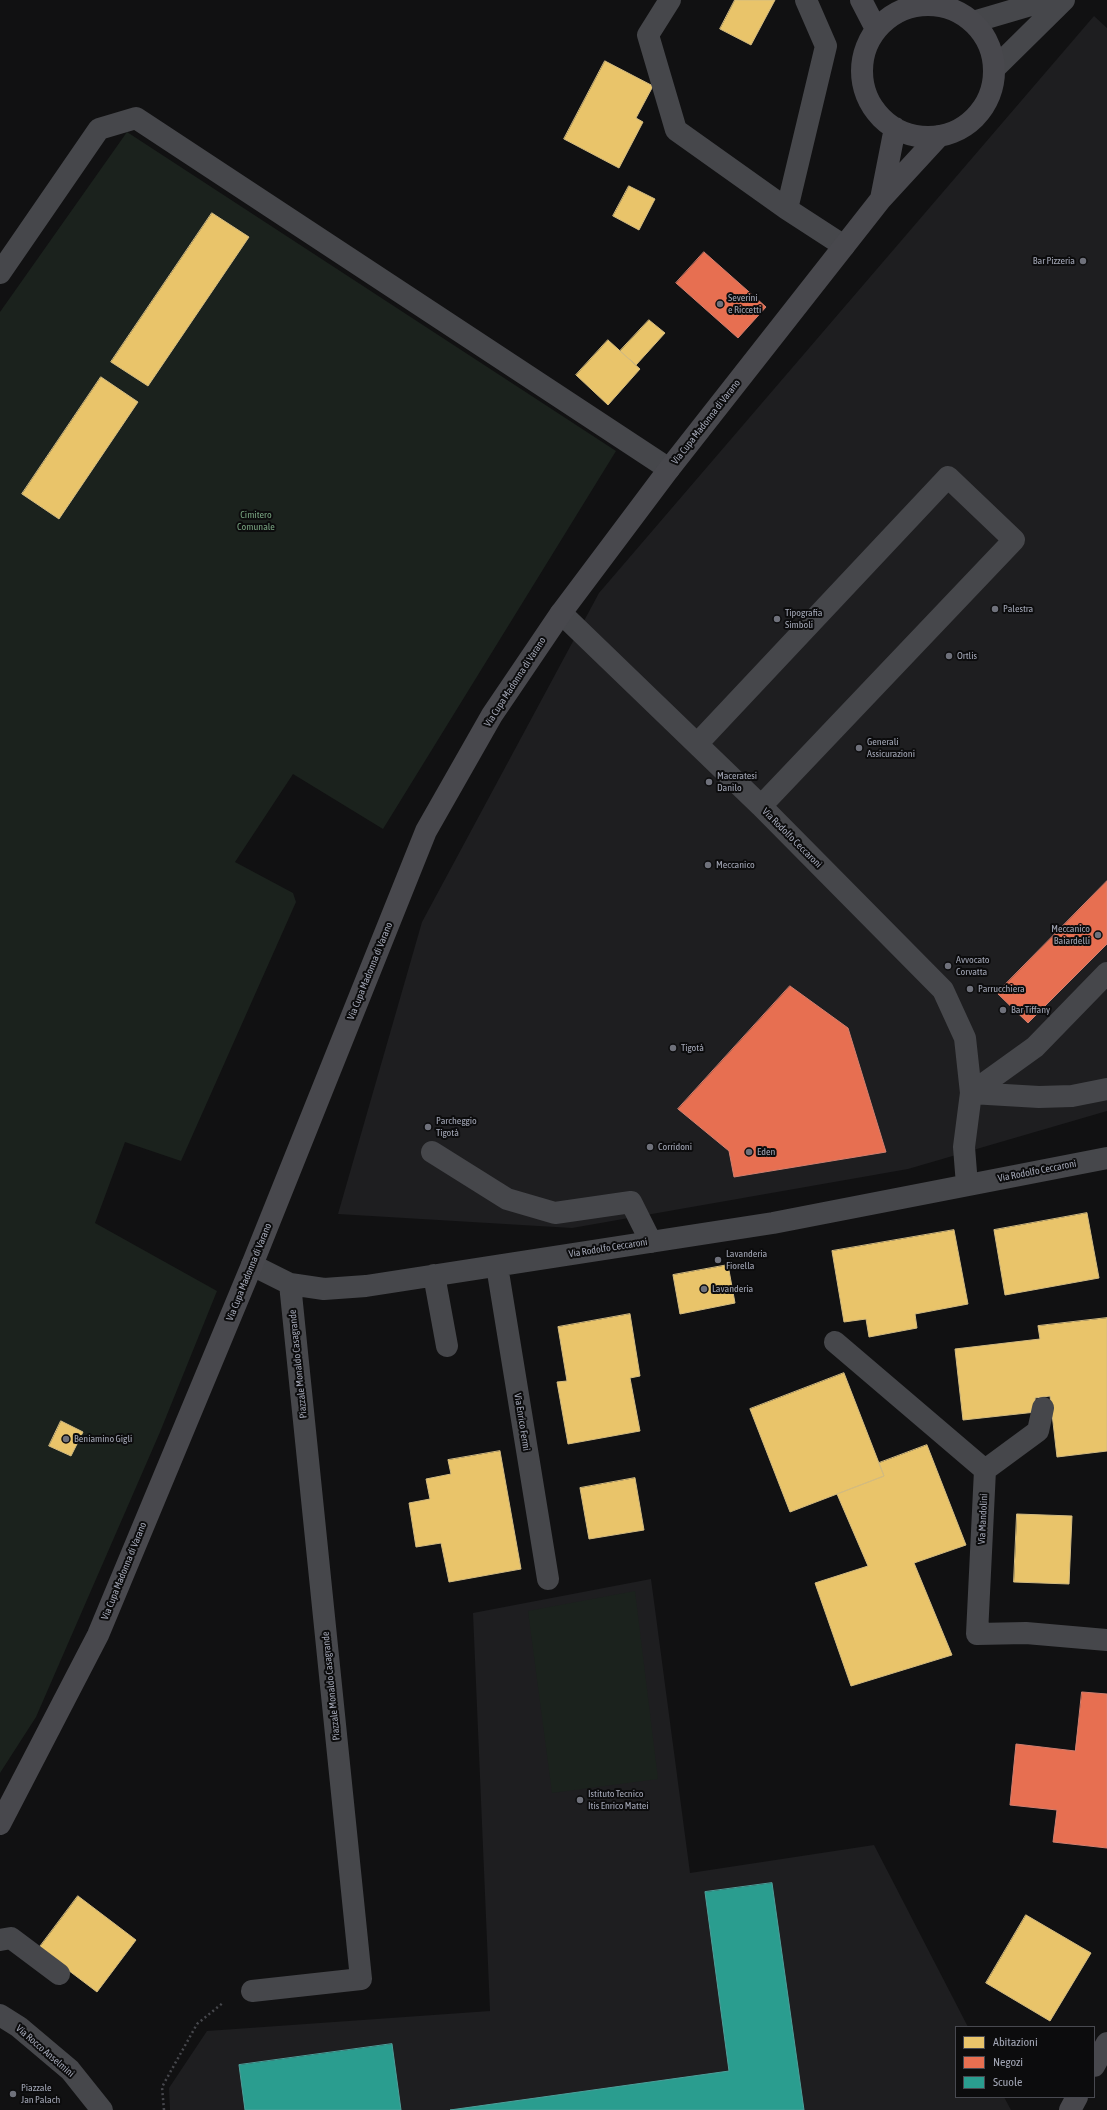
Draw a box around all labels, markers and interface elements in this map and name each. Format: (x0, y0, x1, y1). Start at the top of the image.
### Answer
place label: Bar Pizzeria (1033, 255, 1075, 267)
marker: Bar Pizzeria (1078, 256, 1088, 266)
place label: Severini e Riccetti (728, 292, 761, 316)
marker: Severini e Riccetti (715, 299, 725, 309)
street label: Via Cupa Madonna di Varano (669, 377, 743, 467)
park label: Cimitero Comunale (237, 509, 275, 532)
place label: Palestra (1003, 603, 1033, 615)
marker: Palestra (990, 604, 1000, 614)
place label: Tipografia Simboli (785, 607, 822, 630)
marker: Tipografia Simboli (772, 614, 782, 624)
street label: Via Cupa Madonna di Varano (482, 635, 548, 729)
place label: Ortlis (957, 650, 977, 662)
marker: Ortlis (944, 651, 954, 661)
place label: Generali Assicurazioni (867, 736, 915, 760)
marker: Generali Assicurazioni (854, 743, 864, 753)
place label: Maceratesi Danilo (717, 770, 757, 794)
marker: Maceratesi Danilo (704, 777, 714, 787)
street label: Via Rodolfo Ceccaroni (760, 806, 824, 870)
place label: Meccanico (716, 859, 755, 871)
marker: Meccanico (703, 860, 713, 870)
street label: Via Cupa Madonna di Varano (345, 920, 395, 1022)
place label: Meccanico Baiardelli (1051, 923, 1090, 946)
marker: Meccanico Baiardelli (1093, 930, 1103, 940)
place label: Avvocato Corvatta (956, 954, 990, 978)
marker: Avvocato Corvatta (943, 961, 953, 971)
place label: Parrucchiera (978, 983, 1025, 995)
marker: Parrucchiera (965, 984, 975, 994)
place label: Bar Tiffany (1011, 1004, 1050, 1016)
marker: Bar Tiffany (998, 1005, 1008, 1015)
place label: Tigotà (681, 1042, 704, 1054)
marker: Tigotà (668, 1043, 678, 1053)
place label: Parcheggio Tigotà (436, 1115, 477, 1138)
marker: Parcheggio Tigotà (423, 1122, 433, 1132)
place label: Corridoni (658, 1141, 692, 1153)
marker: Corridoni (645, 1142, 655, 1152)
place label: Eden (757, 1146, 775, 1158)
marker: Eden (744, 1147, 754, 1157)
street label: Via Rodolfo Ceccaroni (997, 1158, 1077, 1184)
street label: Via Cupa Madonna di Varano (224, 1221, 274, 1323)
street label: Via Rodolfo Ceccaroni (568, 1236, 648, 1260)
place label: Lavanderia Fiorella (726, 1248, 767, 1272)
marker: Lavanderia Fiorella (713, 1255, 723, 1265)
place label: Lavanderia (712, 1283, 753, 1295)
marker: Lavanderia (699, 1284, 709, 1294)
street label: Piazzale Monaldo Casagrande (286, 1309, 310, 1419)
street label: Via Enrico Fermi (512, 1392, 532, 1452)
place label: Beniamino Gigli (74, 1433, 132, 1445)
marker: Beniamino Gigli (61, 1434, 71, 1444)
street label: Via Mandolini (976, 1493, 990, 1545)
street label: Via Cupa Madonna di Varano (99, 1520, 149, 1622)
street label: Piazzale Monaldo Casagrande (319, 1631, 343, 1741)
place label: Istituto Tecnico Itis Enrico Mattei (588, 1788, 649, 1812)
marker: Istituto Tecnico Itis Enrico Mattei (575, 1795, 585, 1805)
street label: Via Rocco Anselmini (13, 2022, 77, 2080)
legend (955, 2026, 1095, 2098)
text: Abitazioni (993, 2035, 1038, 2049)
text: Negozi (993, 2055, 1023, 2069)
text: Scuole (993, 2075, 1022, 2089)
place label: Piazzale Jan Palach (21, 2082, 60, 2106)
marker: Piazzale Jan Palach (8, 2089, 18, 2099)

